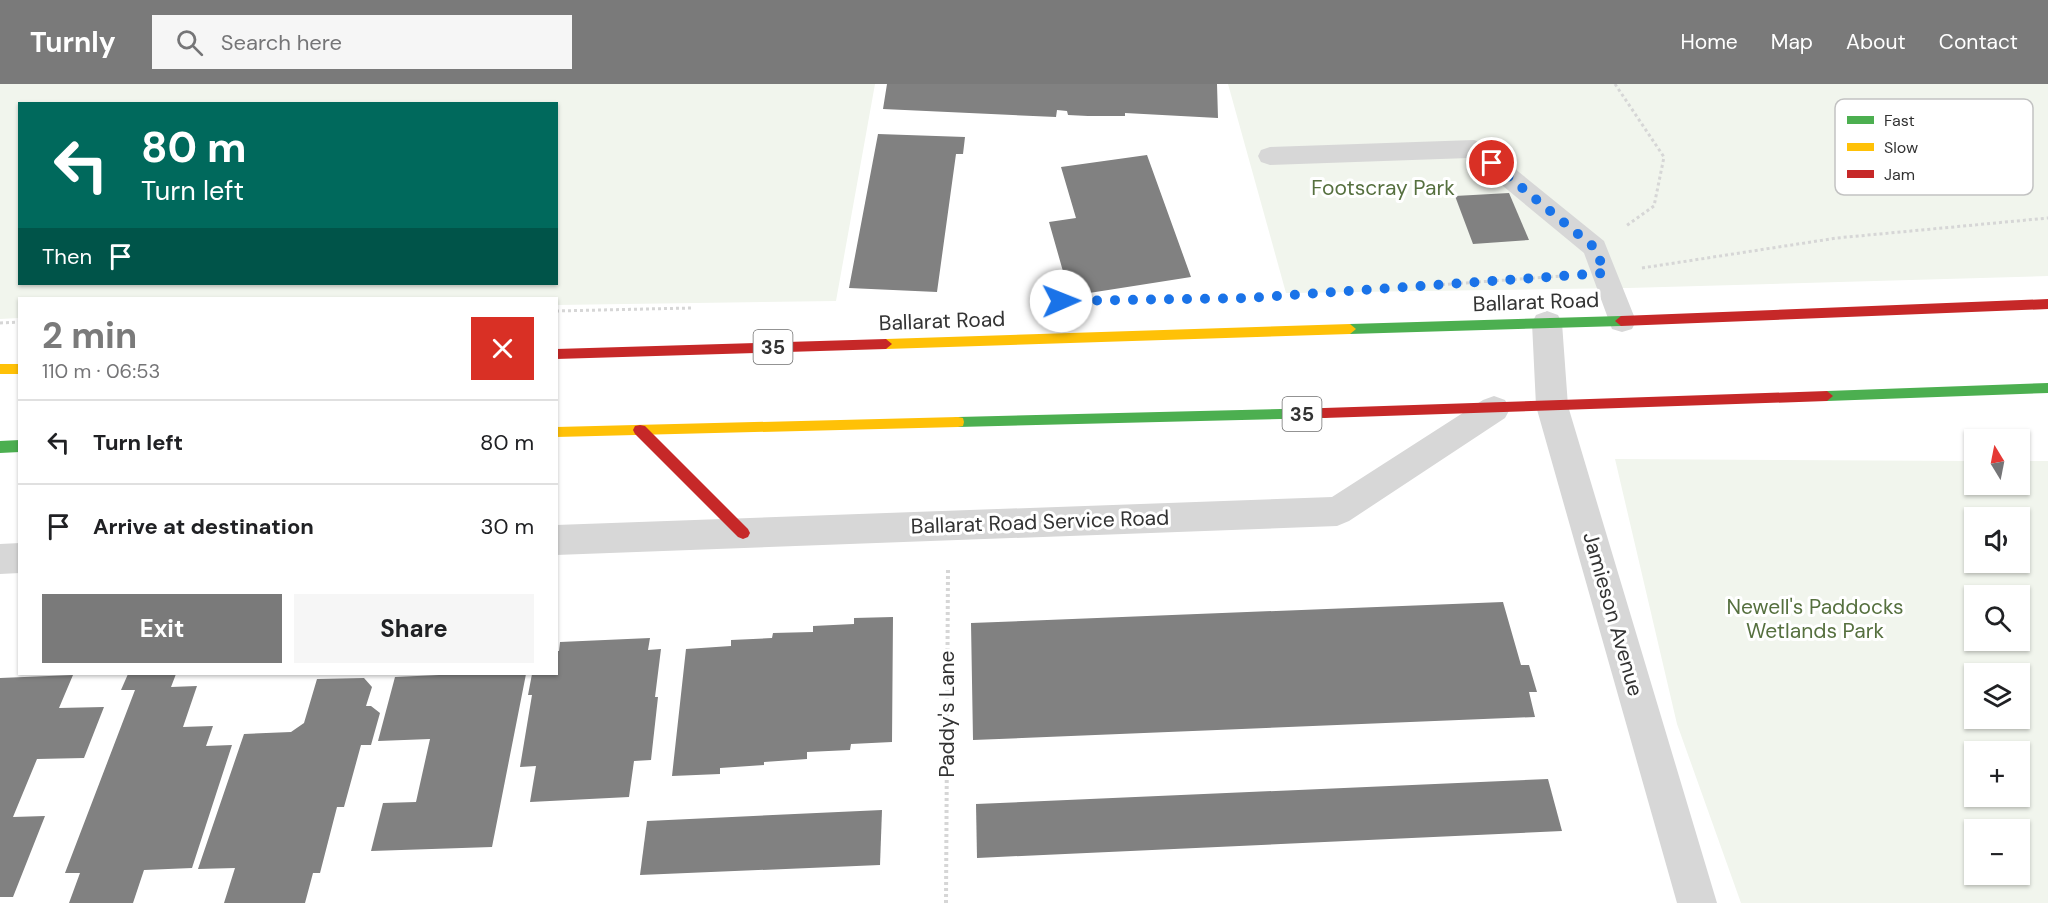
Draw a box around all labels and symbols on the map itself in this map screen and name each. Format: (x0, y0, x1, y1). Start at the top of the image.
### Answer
legend (1835, 99, 2033, 195)
text: Fast (1884, 110, 1915, 131)
pin (1466, 137, 1517, 188)
text: Slow (1884, 137, 1918, 158)
text: Jam (1884, 164, 1915, 185)
park label: Footscray Park (1311, 174, 1455, 202)
position arrow (1029, 269, 1093, 333)
street label: Ballarat Road (1472, 286, 1600, 318)
street label: Ballarat Road (878, 305, 1006, 337)
road number: 35 (754, 330, 792, 364)
road number: 35 (1282, 397, 1322, 431)
north arrow (1964, 429, 2030, 495)
street label: Ballarat Road Service Road (910, 503, 1170, 541)
street label: Jamieson Avenue (1576, 529, 1650, 699)
park label: Newell's Paddocks Wetlands Park (1727, 593, 1903, 645)
street label: Paddy's Lane (933, 650, 961, 778)

